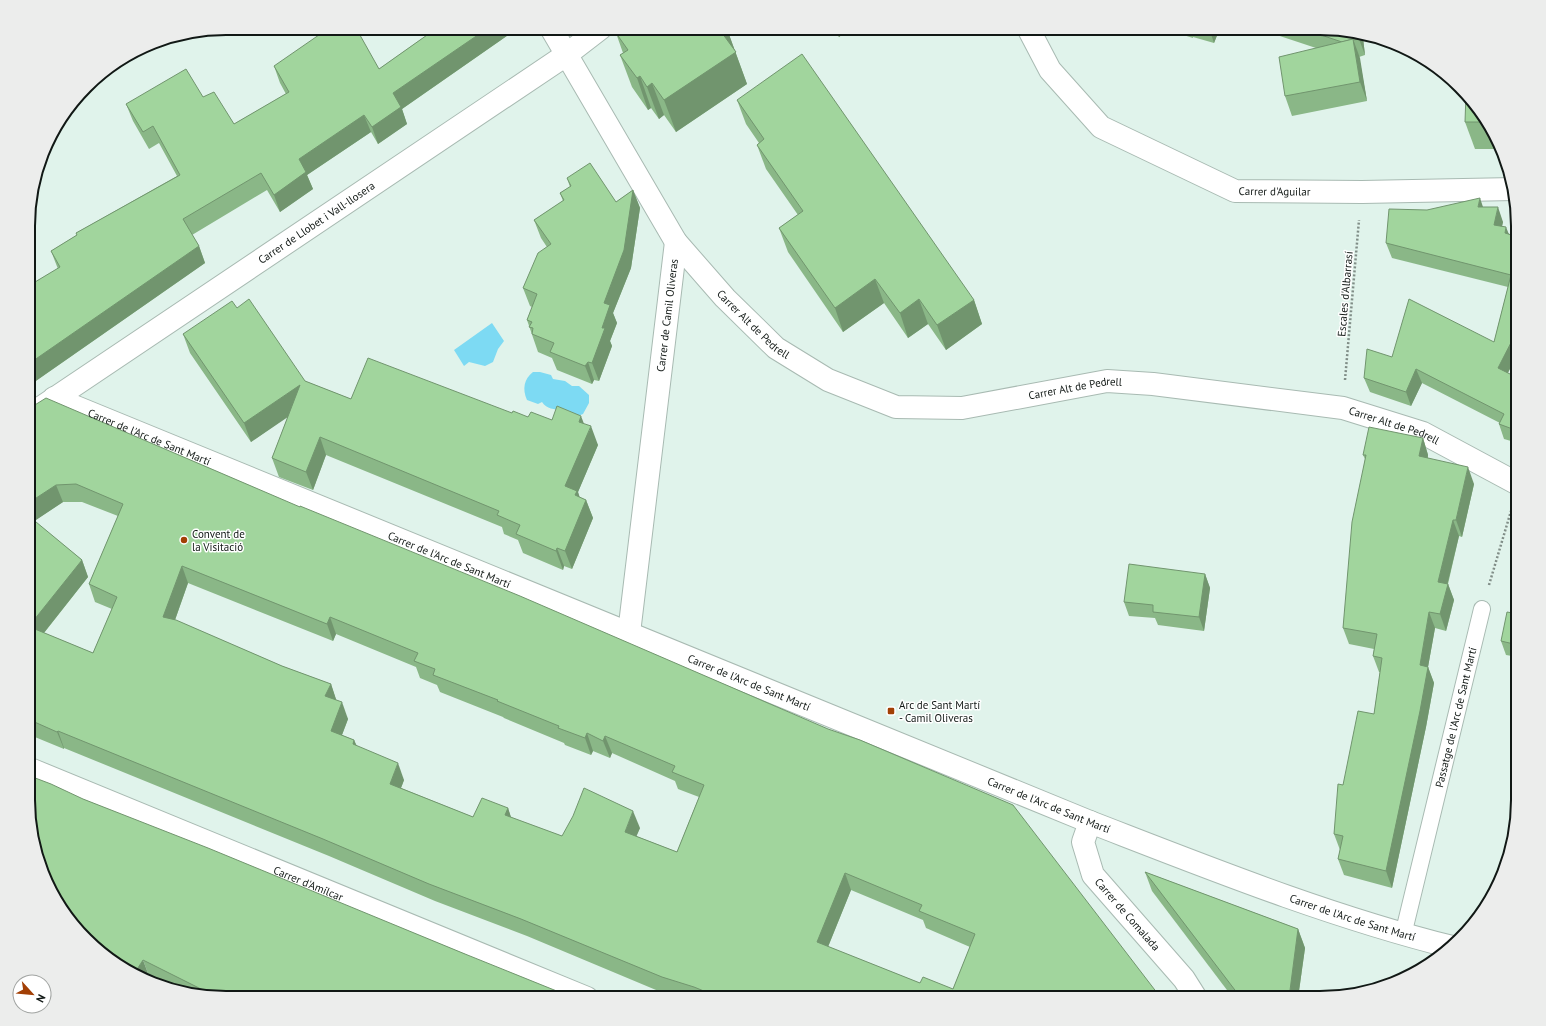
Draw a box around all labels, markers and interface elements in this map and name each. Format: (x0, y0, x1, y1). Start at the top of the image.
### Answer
street label: Carrer de Llobet i Vall-llosera (255, 178, 377, 267)
street label: Carrer d'Aguilar (1239, 184, 1311, 199)
street label: Escales d'Albarrasí (1334, 251, 1356, 337)
street label: Carrer de Camil Oliveras (653, 258, 681, 373)
street label: Carrer Alt de Pedrell (714, 287, 793, 362)
street label: Carrer Alt de Pedrell (1027, 374, 1123, 402)
street label: Carrer Alt de Pedrell (1347, 403, 1443, 448)
street label: Carrer de l'Arc de Sant Martí (86, 406, 213, 468)
place label: Convent de la Visitació (192, 527, 245, 554)
street label: Carrer de l'Arc de Sant Martí (386, 528, 513, 591)
marker: Convent de la Visitació (179, 535, 189, 545)
street label: Passatge de l'Arc de Sant Martí (1432, 646, 1480, 789)
street label: Carrer de l'Arc de Sant Martí (686, 651, 813, 714)
place label: Arc de Sant Martí - Camil Oliveras (899, 698, 980, 725)
marker: Arc de Sant Martí - Camil Oliveras (886, 706, 896, 716)
street label: Carrer de l'Arc de Sant Martí (985, 774, 1112, 836)
street label: Carrer d'Amílcar (271, 863, 346, 904)
street label: Carrer de Comalada (1092, 875, 1163, 954)
street label: Carrer de l'Arc de Sant Martí (1288, 891, 1417, 944)
north arrow (12, 974, 52, 1014)
text: N (33, 992, 49, 1005)

